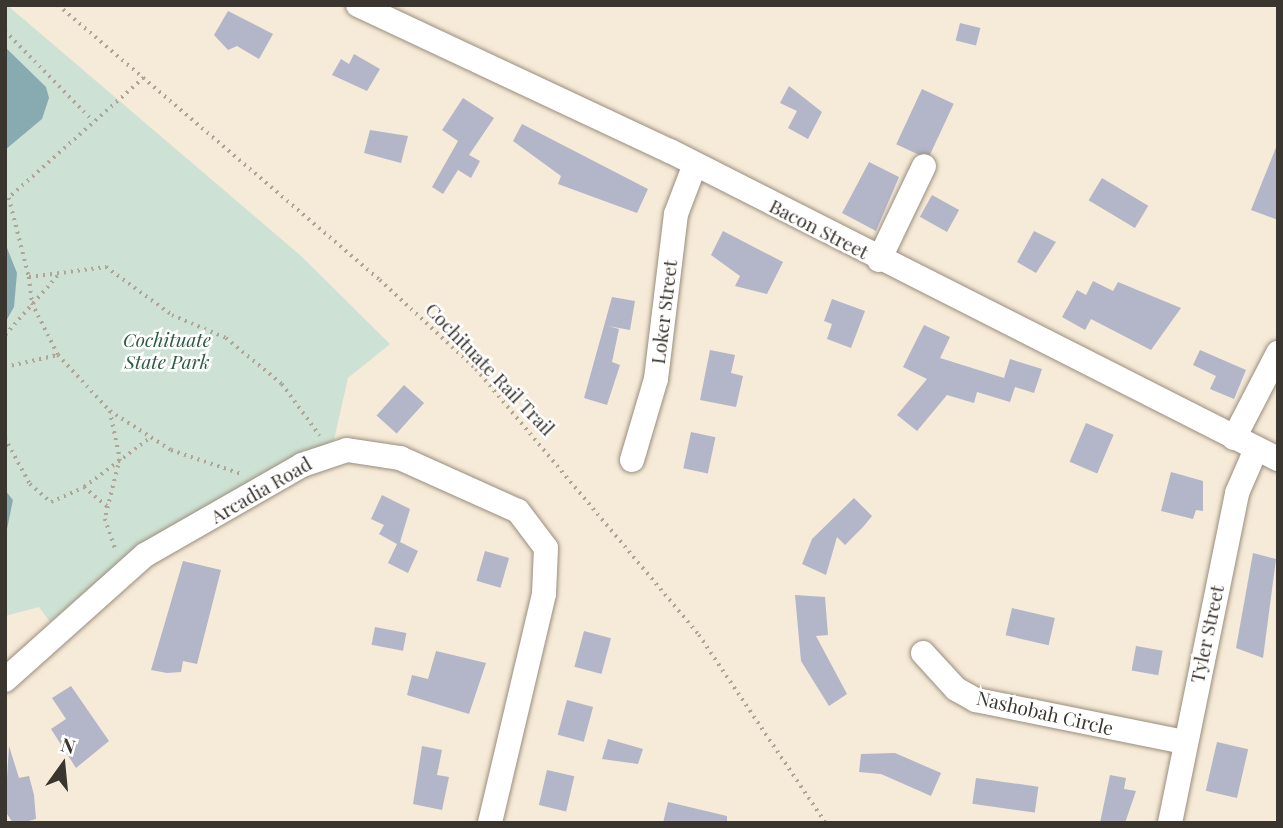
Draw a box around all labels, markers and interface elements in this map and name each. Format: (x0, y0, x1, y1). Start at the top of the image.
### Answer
street label: Bacon Street (766, 194, 872, 264)
street label: Loker Street (646, 258, 682, 366)
street label: Cochituate Rail Trail (421, 298, 559, 440)
park label: Cochituate State Park (123, 329, 211, 373)
street label: Arcadia Road (206, 452, 316, 528)
street label: Tyler Street (1185, 583, 1229, 685)
street label: Nashobah Circle (975, 686, 1115, 740)
north arrow (28, 730, 98, 800)
text: N (58, 730, 78, 759)

